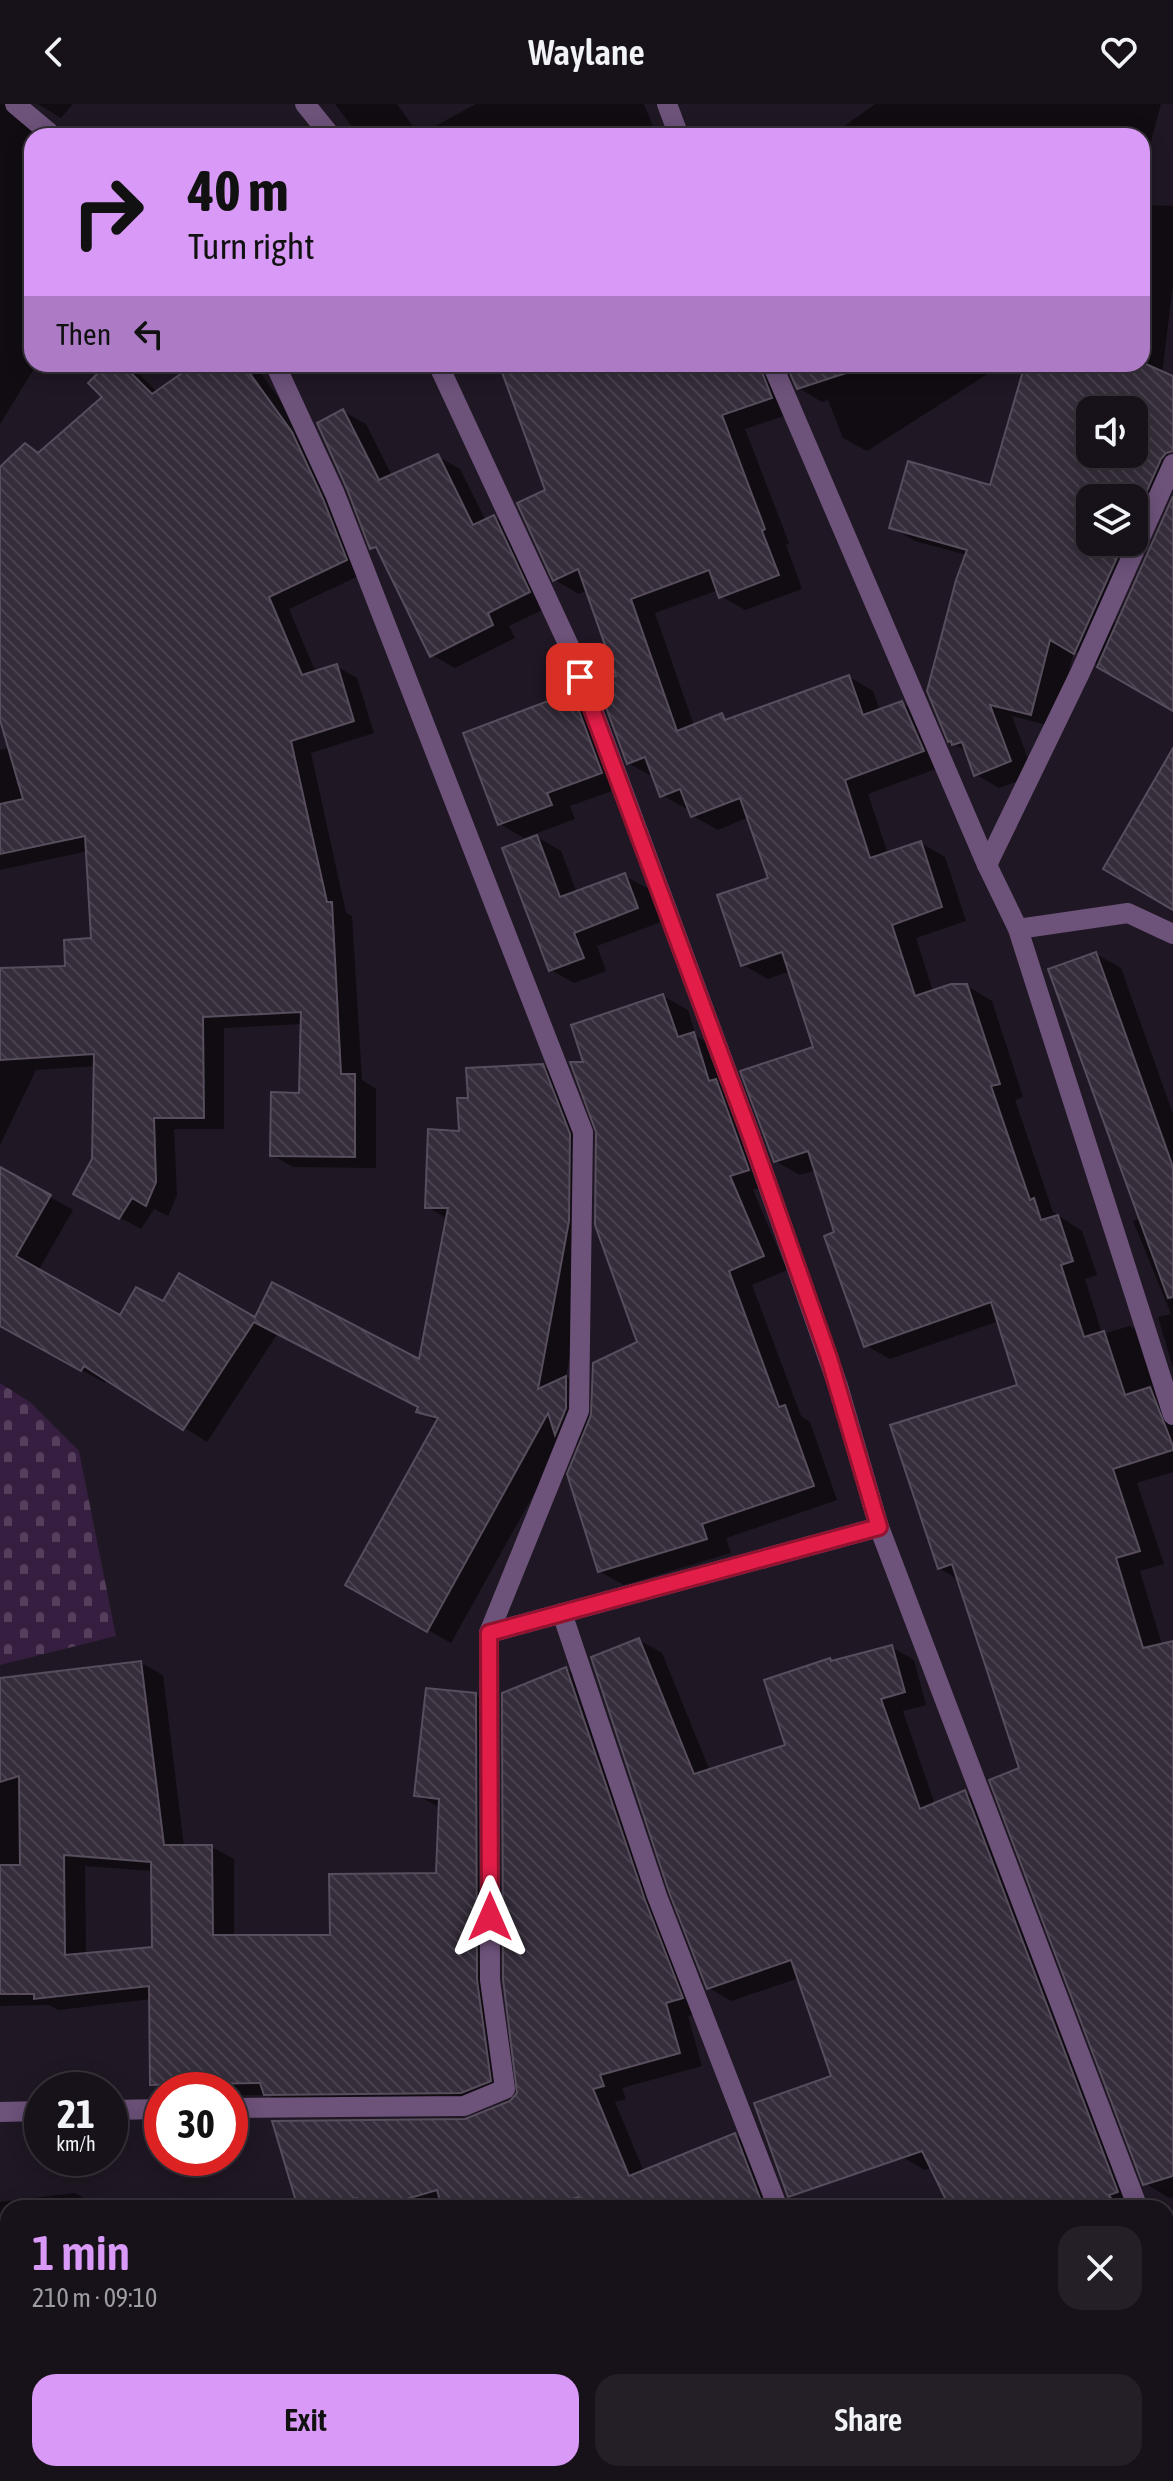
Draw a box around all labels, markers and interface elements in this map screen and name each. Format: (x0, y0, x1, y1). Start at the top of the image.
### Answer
icon: back (32, 30, 76, 74)
icon: heart (1097, 30, 1141, 74)
text: Waylane (528, 31, 645, 73)
text: 40 m (188, 159, 289, 223)
icon: right (56, 160, 160, 264)
text: Turn right (188, 225, 315, 267)
icon: left (127, 312, 171, 356)
text: Then (56, 317, 111, 351)
map controls (1076, 396, 1148, 556)
button: sound (1076, 396, 1148, 468)
button: layers (1076, 484, 1148, 556)
pin (546, 643, 614, 711)
icon: arrive (558, 655, 602, 699)
position arrow (448, 1875, 532, 1959)
speed limit sign: 30 (144, 2072, 248, 2176)
text: 21 (57, 2091, 95, 2136)
text: km/h (56, 2132, 96, 2155)
text: 1 min (32, 2225, 130, 2280)
button: close (1058, 2226, 1142, 2310)
text: 210 m · 09:10 (32, 2283, 157, 2313)
button: Exit (32, 2374, 579, 2466)
button: Share (595, 2374, 1142, 2466)

